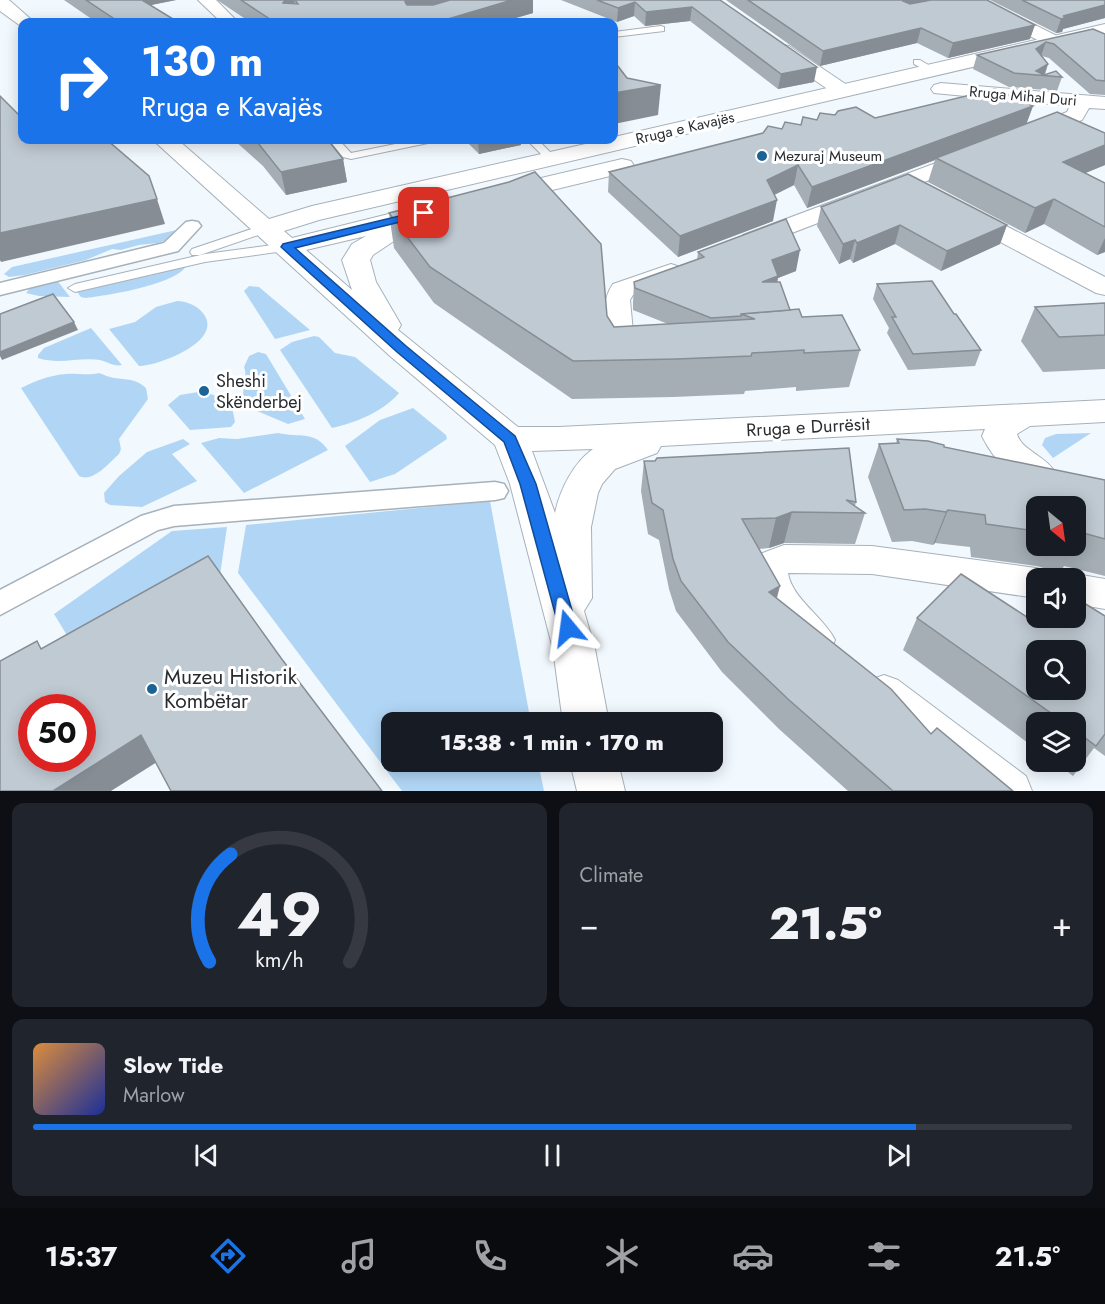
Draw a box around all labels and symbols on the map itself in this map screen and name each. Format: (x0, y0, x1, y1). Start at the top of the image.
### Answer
street label: Rruga Mihal Duri (968, 80, 1078, 112)
street label: Rruga e Kavajës (633, 106, 737, 150)
place label: Mezuraj Museum (774, 145, 882, 167)
marker: Mezuraj Museum (755, 149, 769, 163)
pin (398, 187, 449, 238)
place label: Sheshi Skënderbej (216, 368, 302, 415)
marker: Sheshi Skënderbej (197, 384, 211, 398)
street label: Rruga e Durrësit (745, 411, 871, 443)
north arrow (1026, 496, 1086, 556)
position arrow (536, 596, 600, 660)
place label: Muzeu Historik Kombëtar (164, 662, 298, 716)
marker: Muzeu Historik Kombëtar (145, 682, 159, 696)
speed limit sign: 50 (18, 694, 96, 772)

